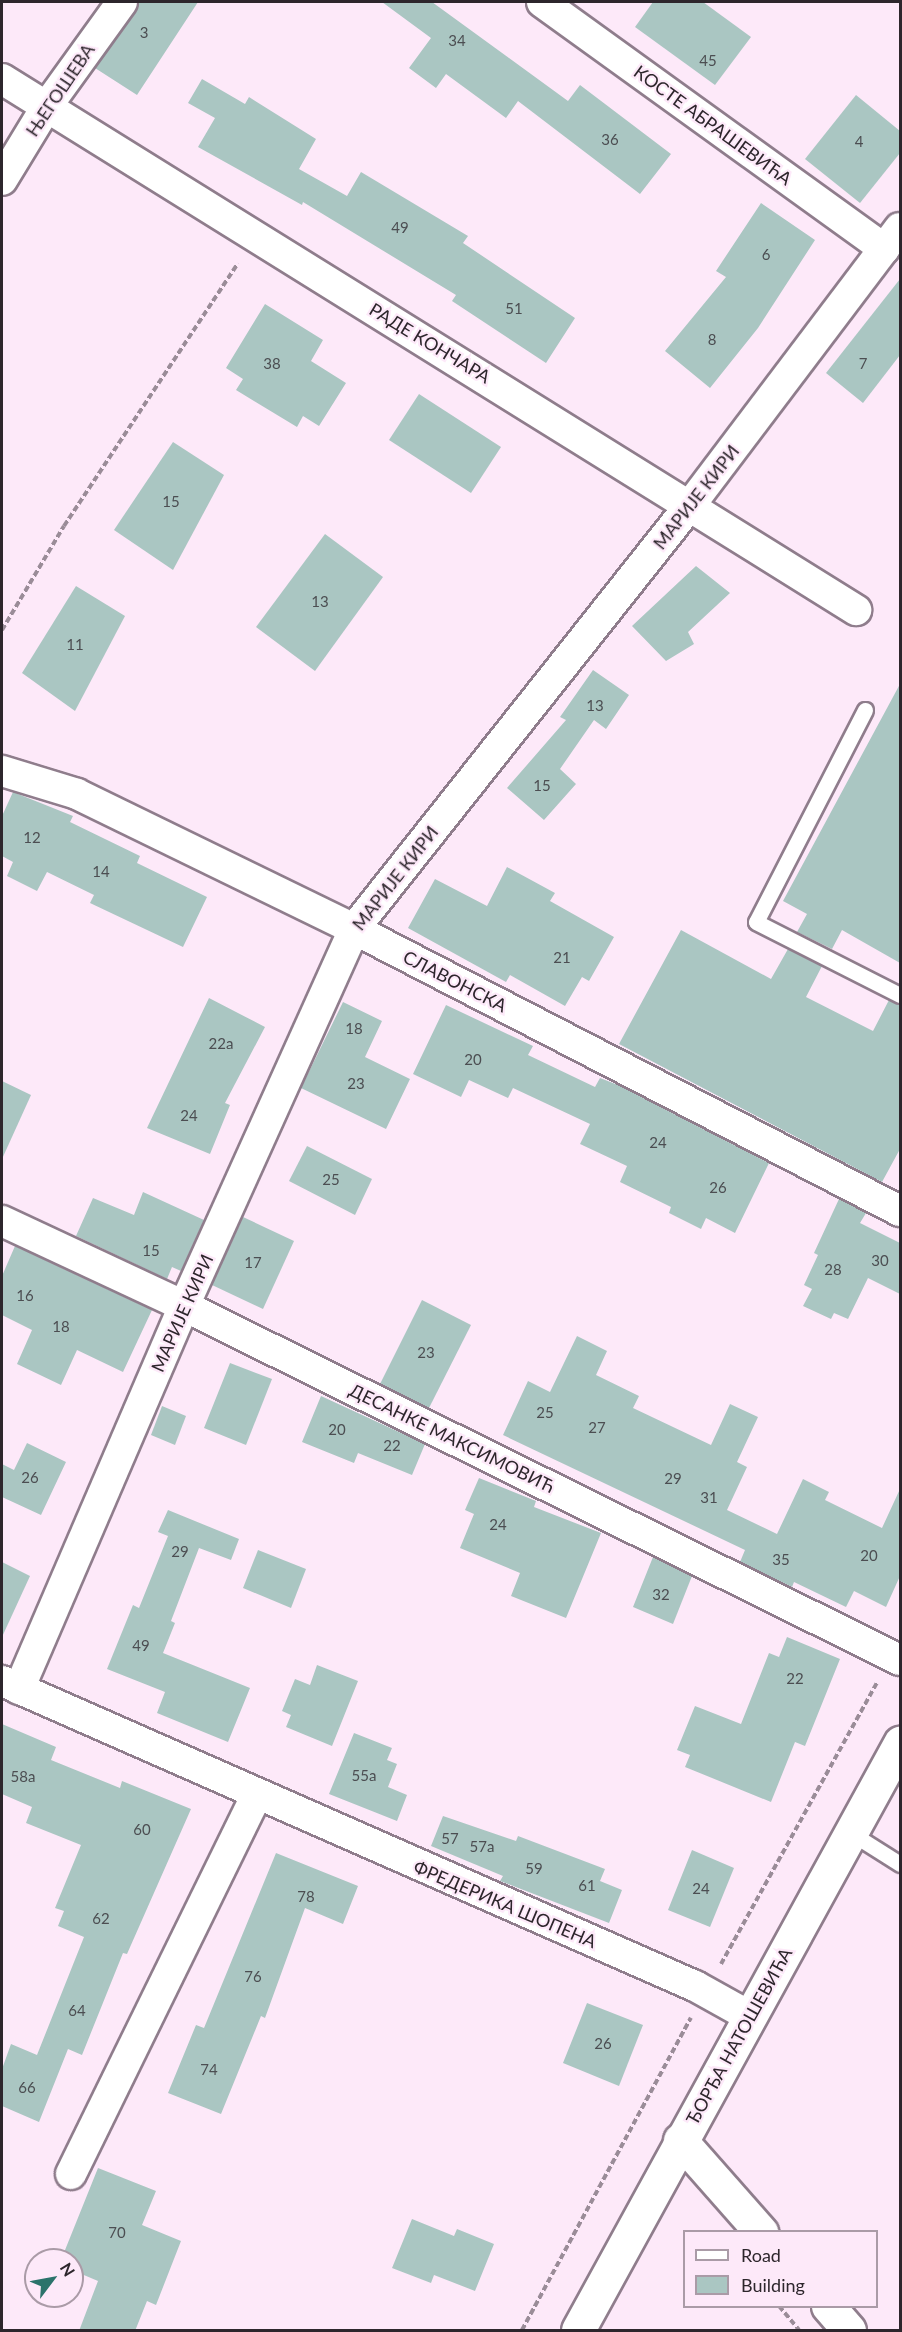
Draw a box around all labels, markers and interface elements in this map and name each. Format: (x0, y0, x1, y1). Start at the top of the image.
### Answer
house number: 3 (140, 24, 148, 42)
house number: 34 (448, 32, 466, 50)
street label: ЊЕГОШЕВА (21, 40, 99, 140)
house number: 45 (699, 52, 717, 70)
street label: КОСТЕ АБРАШЕВИЋА (630, 61, 796, 189)
house number: 36 (601, 131, 619, 149)
house number: 4 (855, 133, 863, 151)
house number: 49 (391, 219, 409, 237)
house number: 6 (762, 246, 770, 264)
street label: РАДЕ КОНЧАРА (366, 298, 494, 388)
house number: 51 (505, 300, 523, 318)
house number: 8 (708, 331, 716, 349)
house number: 38 (263, 355, 281, 373)
house number: 7 (859, 355, 867, 373)
street label: МАРИЈЕ КИРИ (649, 441, 743, 553)
house number: 15 (162, 493, 180, 511)
house number: 13 (311, 593, 329, 611)
house number: 11 (66, 636, 84, 654)
house number: 13 (586, 697, 604, 715)
house number: 15 (533, 777, 551, 795)
street label: МАРИЈЕ КИРИ (348, 822, 442, 934)
house number: 12 (23, 829, 41, 847)
house number: 14 (92, 863, 110, 881)
street label: СЛАВОНСКА (400, 946, 510, 1016)
house number: 21 (553, 949, 571, 967)
house number: 18 (345, 1020, 363, 1038)
house number: 22a (209, 1035, 233, 1053)
house number: 20 (464, 1051, 482, 1069)
house number: 23 (347, 1075, 365, 1093)
house number: 24 (180, 1107, 198, 1125)
house number: 24 (649, 1134, 667, 1152)
house number: 25 (322, 1171, 340, 1189)
house number: 26 (709, 1179, 727, 1197)
house number: 15 (142, 1242, 160, 1260)
street label: МАРИЈЕ КИРИ (146, 1251, 218, 1375)
house number: 30 (871, 1252, 889, 1270)
house number: 17 (244, 1254, 262, 1272)
house number: 28 (824, 1261, 842, 1279)
house number: 16 (16, 1287, 34, 1305)
house number: 18 (52, 1318, 70, 1336)
house number: 23 (417, 1344, 435, 1362)
street label: ДЕСАНКЕ МАКСИМОВИЋ (346, 1379, 558, 1497)
house number: 25 (536, 1404, 554, 1422)
house number: 27 (588, 1419, 606, 1437)
house number: 20 (328, 1421, 346, 1439)
house number: 22 (383, 1437, 401, 1455)
house number: 26 (21, 1469, 39, 1487)
house number: 29 (664, 1470, 682, 1488)
house number: 31 (700, 1489, 718, 1507)
house number: 24 (489, 1516, 507, 1534)
house number: 29 (171, 1543, 189, 1561)
house number: 20 (860, 1547, 878, 1565)
house number: 35 (772, 1551, 790, 1569)
house number: 32 (652, 1586, 670, 1604)
house number: 49 (132, 1637, 150, 1655)
house number: 22 (786, 1670, 804, 1688)
house number: 55a (352, 1767, 376, 1785)
house number: 58a (11, 1768, 35, 1786)
house number: 60 (133, 1821, 151, 1839)
house number: 57 (441, 1830, 459, 1848)
house number: 57a (470, 1838, 494, 1856)
street label: ФРЕДЕРИКА ШОПЕНА (410, 1856, 600, 1952)
house number: 59 (525, 1860, 543, 1878)
house number: 61 (578, 1877, 596, 1895)
house number: 24 (692, 1880, 710, 1898)
house number: 78 (297, 1888, 315, 1906)
house number: 62 (92, 1910, 110, 1928)
street label: ЂОРЂА НАТОШЕВИЋА (681, 1944, 797, 2128)
house number: 76 (244, 1968, 262, 1986)
house number: 64 (68, 2002, 86, 2020)
house number: 26 (594, 2035, 612, 2053)
house number: 74 (200, 2061, 218, 2079)
house number: 66 (18, 2079, 36, 2097)
house number: 70 (108, 2224, 126, 2242)
legend (683, 2230, 878, 2308)
text: Road (741, 2244, 781, 2266)
north arrow (24, 2248, 84, 2308)
text: N (57, 2259, 79, 2280)
text: Building (741, 2274, 805, 2296)

